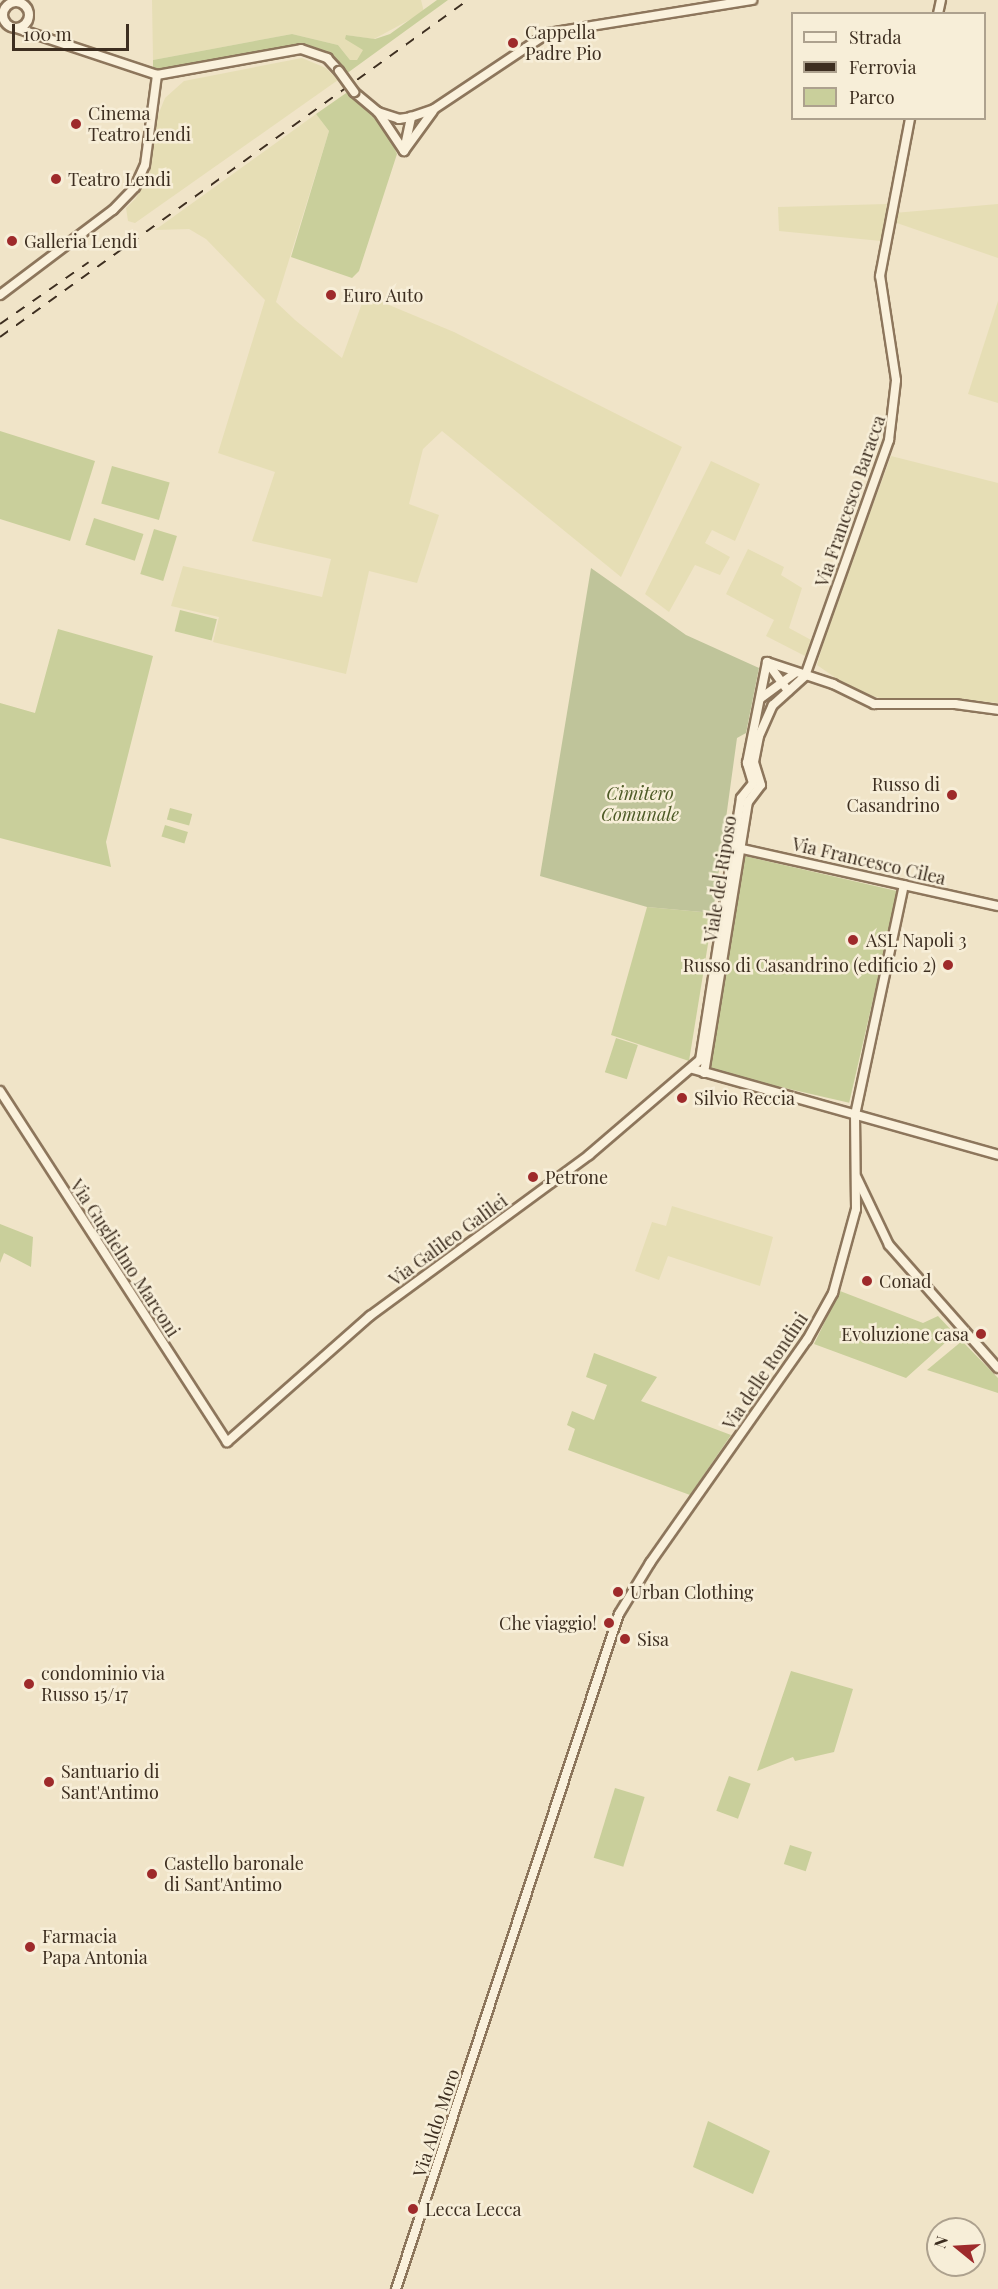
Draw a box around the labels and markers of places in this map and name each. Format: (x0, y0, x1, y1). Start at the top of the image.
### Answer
place label: Cappella Padre Pio (525, 22, 602, 64)
marker: Cappella Padre Pio (506, 36, 520, 50)
place label: Cinema Teatro Lendi (88, 103, 191, 146)
marker: Cinema Teatro Lendi (69, 117, 83, 131)
place label: Teatro Lendi (68, 168, 171, 190)
marker: Teatro Lendi (49, 172, 63, 186)
place label: Galleria Lendi (24, 230, 138, 252)
marker: Galleria Lendi (5, 234, 19, 248)
place label: Euro Auto (343, 284, 424, 306)
marker: Euro Auto (324, 288, 338, 302)
place label: Russo di Casandrino (847, 774, 940, 816)
marker: Russo di Casandrino (945, 788, 959, 802)
place label: ASL Napoli 3 (866, 929, 967, 951)
marker: ASL Napoli 3 (844, 931, 862, 949)
place label: Russo di Casandrino (edificio 2) (683, 954, 936, 976)
marker: Russo di Casandrino (edificio 2) (941, 958, 955, 972)
place label: Silvio Reccia (694, 1087, 795, 1109)
marker: Silvio Reccia (675, 1091, 689, 1105)
place label: Petrone (545, 1166, 608, 1188)
marker: Petrone (526, 1170, 540, 1184)
place label: Conad (879, 1270, 931, 1292)
marker: Conad (860, 1274, 874, 1288)
place label: Evoluzione casa (841, 1323, 969, 1345)
marker: Evoluzione casa (974, 1327, 988, 1341)
place label: Urban Clothing (630, 1581, 753, 1603)
marker: Urban Clothing (611, 1585, 625, 1599)
place label: Che viaggio! (499, 1612, 597, 1634)
marker: Che viaggio! (602, 1616, 616, 1630)
place label: Sisa (637, 1628, 669, 1650)
marker: Sisa (618, 1632, 632, 1646)
place label: condominio via Russo 15/17 (41, 1663, 165, 1706)
marker: condominio via Russo 15/17 (22, 1677, 36, 1691)
place label: Santuario di Sant'Antimo (61, 1761, 160, 1804)
marker: Santuario di Sant'Antimo (42, 1775, 56, 1789)
place label: Castello baronale di Sant'Antimo (164, 1853, 304, 1896)
marker: Castello baronale di Sant'Antimo (145, 1867, 159, 1881)
place label: Farmacia Papa Antonia (42, 1926, 149, 1968)
marker: Farmacia Papa Antonia (23, 1940, 37, 1954)
place label: Lecca Lecca (425, 2198, 522, 2220)
marker: Lecca Lecca (406, 2202, 420, 2216)

